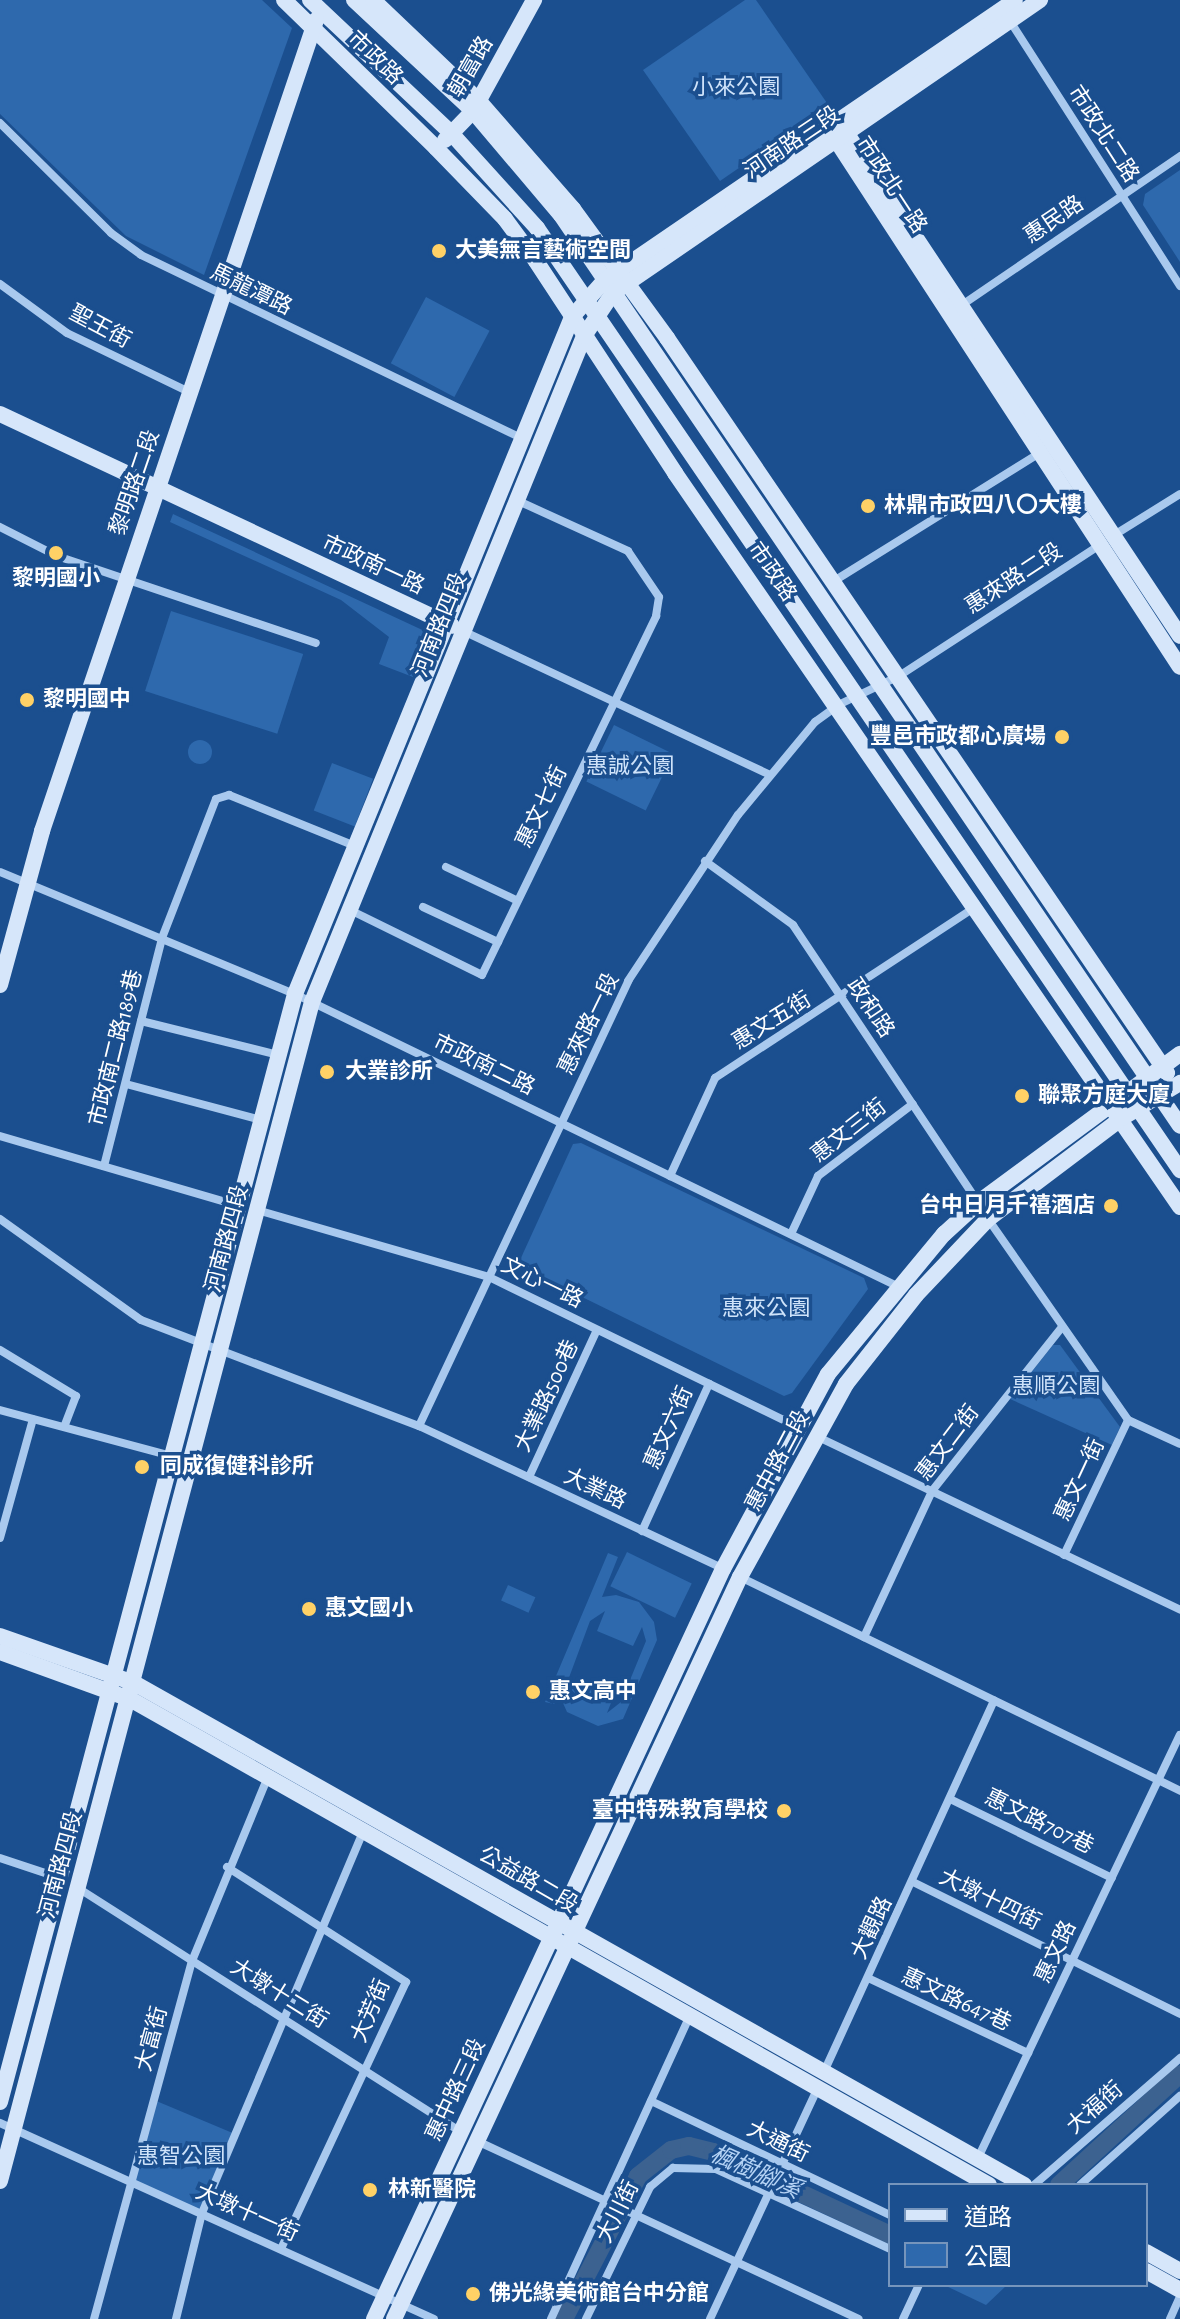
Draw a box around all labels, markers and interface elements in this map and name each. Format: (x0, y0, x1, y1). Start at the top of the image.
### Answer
street label: 市政路 (342, 26, 408, 90)
street label: 朝富路 (443, 32, 499, 102)
park label: 小來公園 (692, 75, 780, 101)
street label: 市政北二路 (1062, 81, 1144, 187)
street label: 河南路三段 (739, 101, 845, 185)
street label: 市政北一路 (850, 132, 932, 238)
street label: 惠民路 (1019, 191, 1089, 249)
place label: 大美無言藝術空間 (455, 238, 631, 264)
marker: 大美無言藝術空間 (430, 242, 448, 260)
street label: 馬龍潭路 (206, 259, 296, 321)
street label: 聖王街 (65, 300, 135, 354)
street label: 黎明路二段 (105, 427, 165, 539)
place label: 林鼎市政四八〇大樓 (884, 493, 1082, 519)
marker: 林鼎市政四八〇大樓 (859, 497, 877, 515)
street label: 市政南一路 (318, 530, 428, 600)
street label: 市政路 (742, 537, 802, 607)
street label: 惠來路二段 (961, 538, 1067, 620)
marker: 黎明國小 (47, 544, 65, 562)
place label: 黎明國小 (12, 566, 100, 592)
street label: 河南路四段 (407, 569, 473, 681)
place label: 黎明國中 (43, 687, 131, 713)
marker: 黎明國中 (18, 691, 36, 709)
place label: 豐邑市政都心廣場 (870, 724, 1046, 750)
marker: 豐邑市政都心廣場 (1053, 728, 1071, 746)
park label: 惠誠公園 (586, 754, 674, 780)
street label: 惠文七街 (511, 762, 573, 852)
street label: 市政南二路189巷 (84, 967, 148, 1129)
street label: 惠來路一段 (553, 969, 625, 1079)
street label: 政和路 (841, 973, 899, 1043)
street label: 惠文五街 (728, 986, 816, 1056)
street label: 市政南二路 (429, 1029, 539, 1101)
place label: 大業診所 (345, 1059, 433, 1085)
marker: 大業診所 (316, 1061, 338, 1083)
place label: 聯聚方庭大廈 (1038, 1083, 1170, 1109)
marker: 聯聚方庭大廈 (1013, 1087, 1031, 1105)
street label: 惠文三街 (806, 1094, 892, 1168)
street label: 河南路四段 (200, 1182, 254, 1296)
place label: 台中日月千禧酒店 (919, 1193, 1095, 1219)
marker: 台中日月千禧酒店 (1102, 1197, 1120, 1215)
street label: 文心一路 (497, 1252, 587, 1314)
park label: 惠來公園 (722, 1296, 810, 1322)
street label: 大業路500巷 (510, 1336, 584, 1456)
park label: 惠順公園 (1012, 1374, 1100, 1400)
street label: 惠文六街 (639, 1382, 699, 1474)
street label: 惠文二街 (911, 1400, 985, 1486)
street label: 惠中路二段 (741, 1406, 815, 1516)
street label: 惠文一街 (1049, 1435, 1111, 1525)
place label: 同成復健科診所 (160, 1454, 314, 1480)
marker: 同成復健科診所 (131, 1456, 153, 1478)
street label: 大業路 (560, 1463, 630, 1515)
place label: 惠文國小 (325, 1596, 413, 1622)
marker: 惠文國小 (300, 1600, 318, 1618)
place label: 惠文高中 (549, 1679, 637, 1705)
marker: 惠文高中 (524, 1683, 542, 1701)
street label: 惠文路707巷 (980, 1784, 1098, 1860)
place label: 臺中特殊教育學校 (592, 1798, 768, 1824)
marker: 臺中特殊教育學校 (775, 1802, 793, 1820)
street label: 河南路四段 (34, 1808, 88, 1922)
street label: 公益路二段 (474, 1841, 582, 1919)
street label: 大墩十四街 (935, 1864, 1045, 1936)
street label: 大觀路 (846, 1893, 898, 1963)
street label: 惠文路 (1030, 1917, 1082, 1987)
street label: 大墩十二街 (225, 1954, 333, 2034)
street label: 惠文路647巷 (897, 1963, 1015, 2037)
street label: 大芳街 (346, 1975, 396, 2047)
street label: 大富街 (131, 2004, 173, 2074)
street label: 惠中路三段 (421, 2035, 491, 2145)
street label: 大福街 (1061, 2076, 1129, 2140)
street label: 大通街 (743, 2116, 813, 2168)
water label: 楓樹腳溪 (705, 2140, 805, 2206)
park label: 惠智公園 (137, 2144, 225, 2170)
place label: 林新醫院 (388, 2177, 476, 2203)
street label: 大川街 (591, 2177, 645, 2247)
street label: 大墩十一街 (191, 2179, 303, 2247)
marker: 林新醫院 (359, 2179, 381, 2201)
legend (888, 2183, 1148, 2287)
text: 道路 (964, 2206, 1012, 2230)
text: 公園 (964, 2246, 1012, 2270)
place label: 佛光緣美術館台中分館 (489, 2281, 709, 2307)
marker: 佛光緣美術館台中分館 (464, 2285, 482, 2303)

